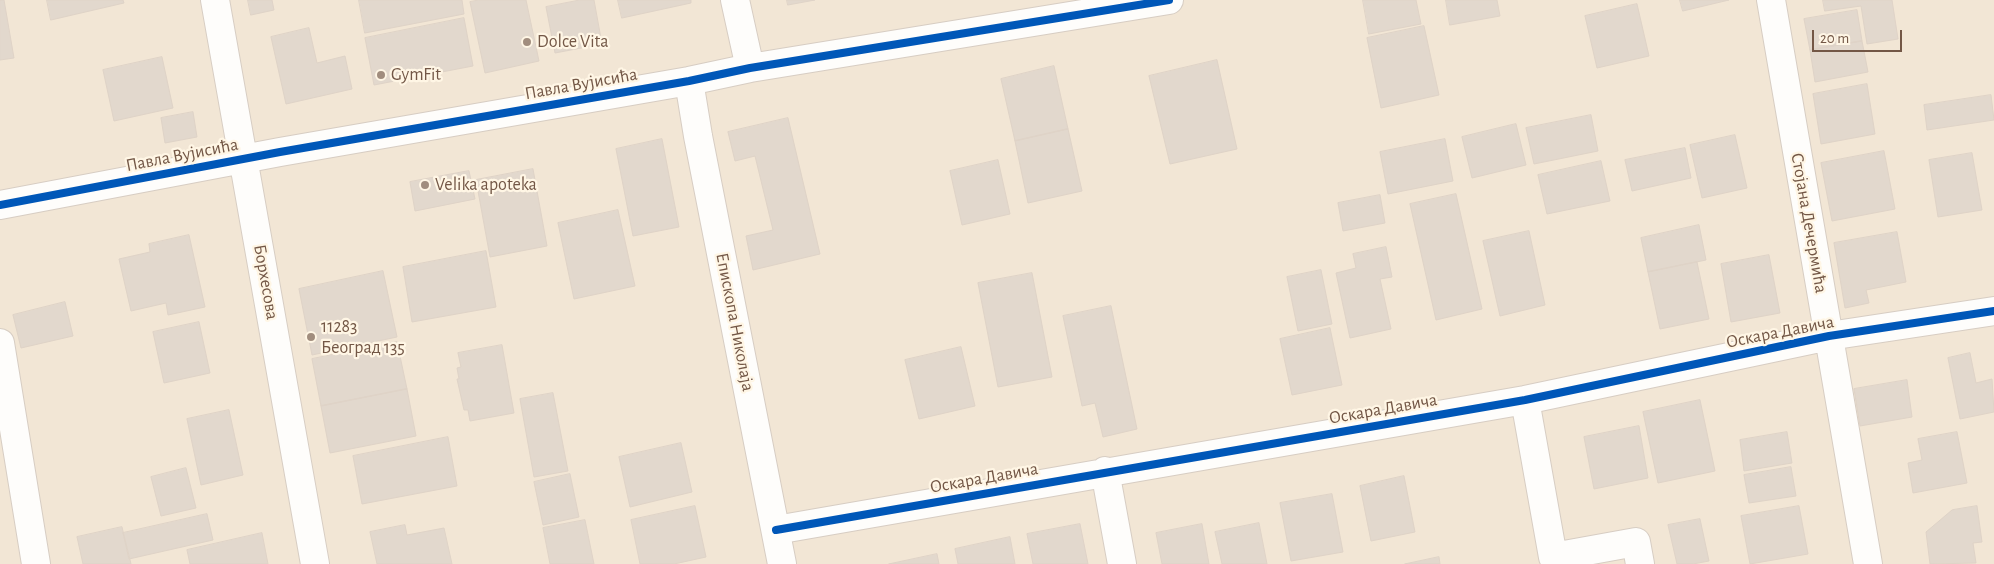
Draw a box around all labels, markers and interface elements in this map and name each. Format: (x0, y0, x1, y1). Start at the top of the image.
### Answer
scale bar (1814, 20, 1904, 52)
place label: Dolce Vita (537, 31, 609, 53)
text: 20 m (1820, 31, 1849, 46)
marker: Dolce Vita (521, 36, 533, 48)
street label: Павла Вујисића (523, 63, 639, 105)
place label: GymFit (391, 64, 441, 86)
marker: GymFit (375, 69, 387, 81)
street label: Павла Вујисића (124, 134, 240, 176)
street label: Стојана Дечермића (1786, 151, 1832, 295)
place label: Velika apoteka (435, 174, 537, 196)
marker: Velika apoteka (419, 179, 431, 191)
street label: Борхесова (249, 243, 283, 321)
street label: Епископа Николаја (711, 251, 759, 393)
street label: Оскара Давича (1724, 311, 1836, 353)
place label: 11283 Београд 135 (321, 316, 405, 358)
marker: 11283 Београд 135 (305, 331, 317, 343)
street label: Оскара Давича (1327, 389, 1439, 429)
street label: Оскара Давича (928, 458, 1040, 498)

